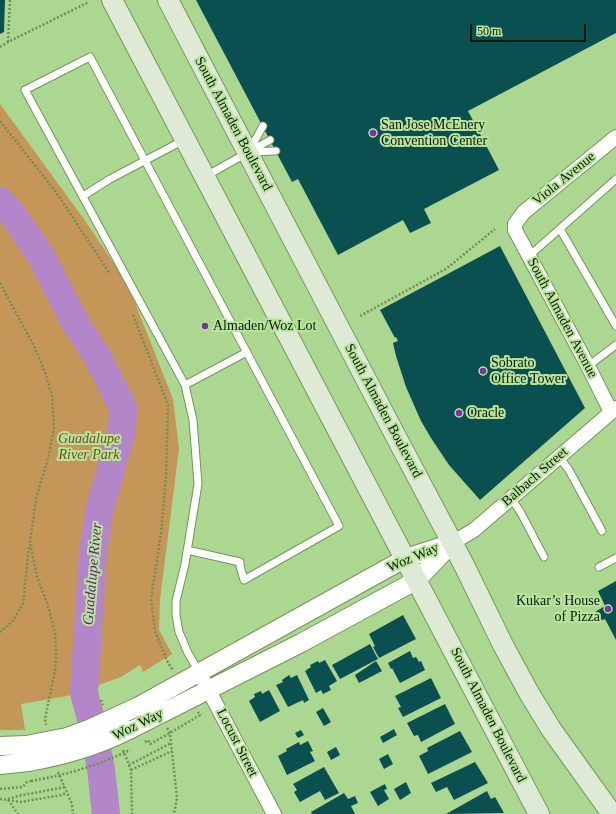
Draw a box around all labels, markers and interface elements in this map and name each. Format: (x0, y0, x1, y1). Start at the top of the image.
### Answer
scale bar (472, 16, 588, 42)
text: 50 m (477, 24, 501, 38)
street label: South Almaden Boulevard (191, 54, 275, 194)
place label: San Jose McEnery Convention Center (381, 117, 487, 150)
marker: San Jose McEnery Convention Center (368, 128, 378, 138)
street label: Viola Avenue (529, 148, 599, 210)
street label: South Almaden Avenue (523, 255, 601, 381)
place label: Almaden/Woz Lot (213, 318, 316, 334)
marker: Almaden/Woz Lot (200, 321, 210, 331)
street label: South Almaden Boulevard (341, 341, 425, 481)
place label: Sobrato Office Tower (491, 355, 566, 388)
marker: Sobrato Office Tower (478, 366, 488, 376)
place label: Oracle (467, 405, 504, 421)
marker: Oracle (454, 408, 464, 418)
park label: Guadalupe River Park (58, 431, 120, 464)
street label: Balbach Street (499, 444, 571, 510)
water label: Guadalupe River (80, 522, 106, 626)
street label: Woz Way (385, 540, 441, 576)
place label: Kukar’s House of Pizza (516, 593, 600, 626)
marker: Kukar’s House of Pizza (603, 604, 613, 614)
street label: South Almaden Boulevard (447, 645, 529, 785)
street label: Woz Way (110, 706, 166, 744)
street label: Locust Street (213, 706, 261, 780)

